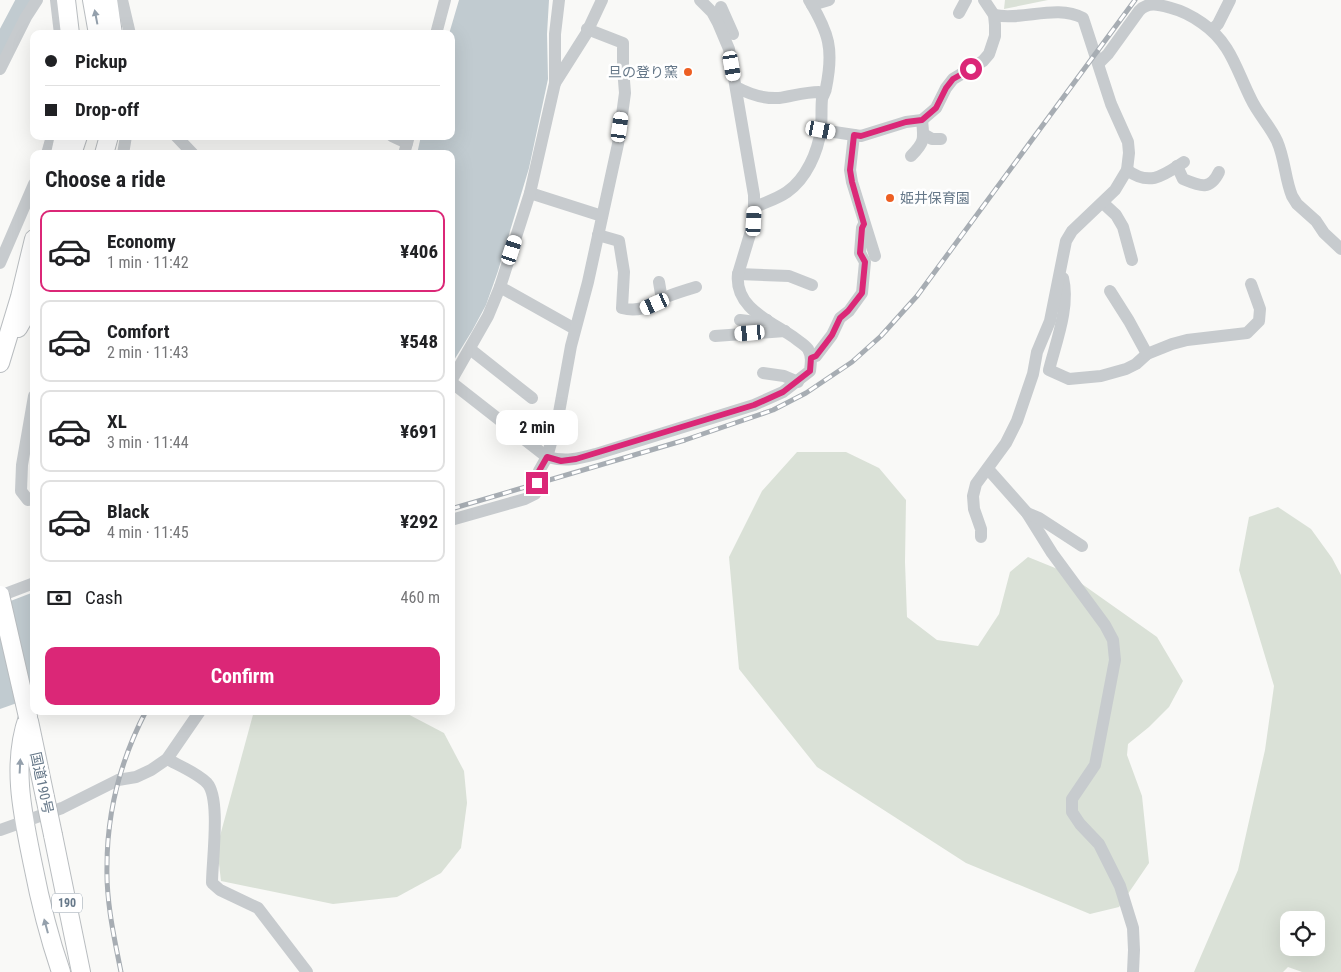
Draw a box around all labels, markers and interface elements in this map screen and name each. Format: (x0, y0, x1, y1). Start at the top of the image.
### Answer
one-way arrow (91, 8, 99, 24)
text: Pickup (75, 50, 127, 73)
car (722, 50, 741, 82)
route start (960, 58, 982, 80)
place label: 旦の登り窯 (608, 64, 678, 80)
marker: 旦の登り窯 (682, 66, 694, 78)
text: Drop-off (75, 98, 139, 121)
car (610, 111, 629, 143)
car (804, 120, 837, 140)
text: Choose a ride (45, 167, 166, 192)
place label: 姫井保育園 (900, 190, 970, 206)
marker: 姫井保育園 (884, 192, 896, 204)
car (745, 206, 762, 236)
icon: car (47, 229, 92, 274)
text: Economy (107, 230, 176, 253)
car (500, 233, 523, 267)
text: ¥406 (400, 240, 438, 263)
text: 1 min · 11:42 (107, 253, 189, 272)
car (638, 291, 671, 317)
icon: car (47, 319, 92, 364)
text: Comfort (107, 320, 170, 343)
car (734, 324, 765, 342)
text: ¥548 (400, 330, 438, 353)
text: 2 min · 11:43 (107, 343, 189, 362)
icon: car (47, 409, 92, 454)
text: XL (107, 410, 127, 433)
callout: 2 min (496, 410, 578, 446)
text: 2 min (519, 418, 555, 437)
text: ¥691 (400, 420, 438, 443)
text: 3 min · 11:44 (107, 433, 189, 452)
route end (526, 472, 548, 494)
icon: car (47, 499, 92, 544)
text: Black (107, 500, 149, 523)
text: ¥292 (400, 510, 438, 533)
text: 4 min · 11:45 (107, 523, 189, 542)
icon: cash (45, 584, 73, 612)
text: Cash (85, 586, 123, 609)
text: 460 m (401, 588, 440, 607)
button: Confirm (45, 647, 440, 705)
street label: 国道190号 (28, 751, 56, 815)
one-way arrow (17, 758, 25, 774)
road number: 190 (52, 894, 82, 912)
map controls (1280, 911, 1325, 956)
button: locate (1280, 911, 1325, 956)
one-way arrow (42, 918, 50, 933)

